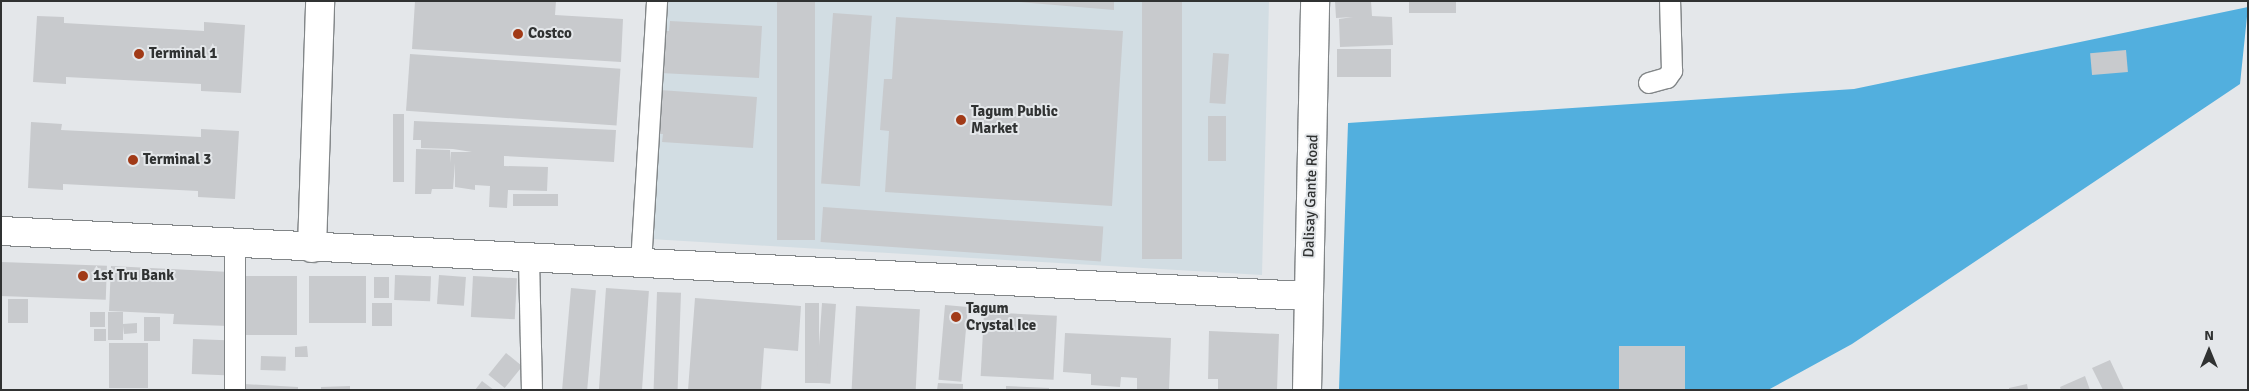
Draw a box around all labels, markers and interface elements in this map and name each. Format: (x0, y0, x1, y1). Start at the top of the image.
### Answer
place label: Costco (528, 25, 572, 43)
marker: Costco (512, 28, 524, 40)
place label: Terminal 1 (149, 45, 217, 63)
marker: Terminal 1 (133, 48, 145, 60)
place label: Tagum Public Market (971, 102, 1058, 137)
marker: Tagum Public Market (955, 114, 967, 126)
street label: Dalisay Gante Road (1300, 134, 1322, 258)
place label: Terminal 3 (143, 151, 211, 169)
marker: Terminal 3 (127, 154, 139, 166)
place label: 1st Tru Bank (93, 267, 174, 285)
marker: 1st Tru Bank (77, 270, 89, 282)
place label: Tagum Crystal Ice (966, 299, 1036, 334)
marker: Tagum Crystal Ice (950, 311, 962, 323)
north arrow (2184, 326, 2234, 376)
text: N (2204, 327, 2214, 344)

